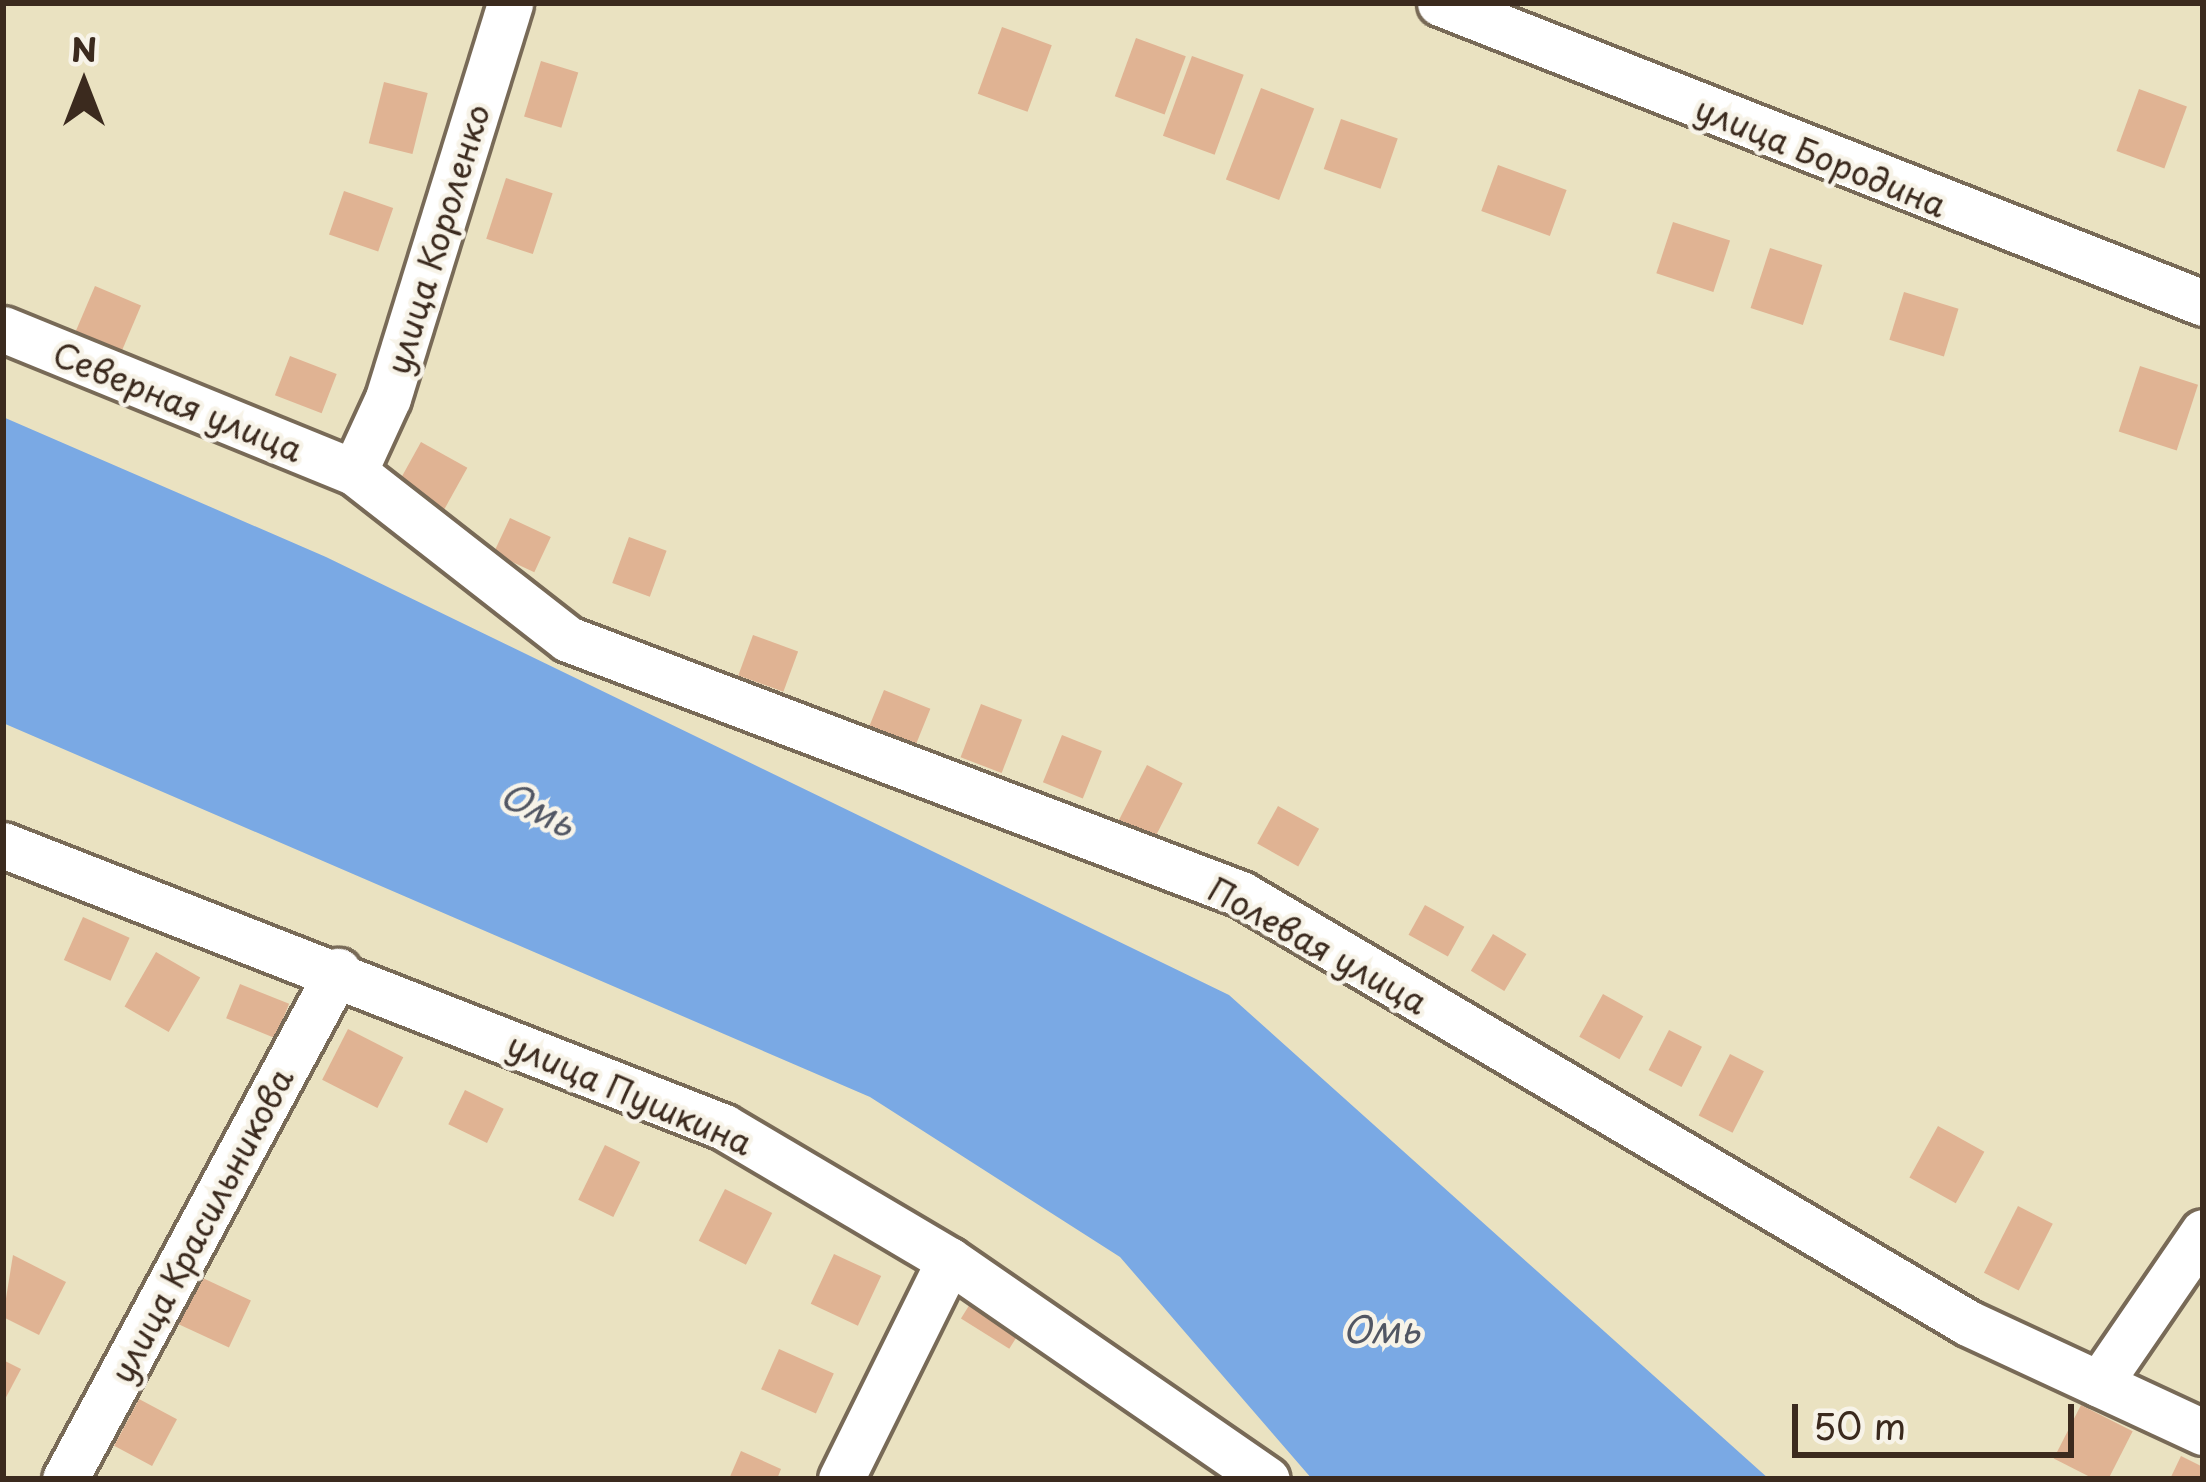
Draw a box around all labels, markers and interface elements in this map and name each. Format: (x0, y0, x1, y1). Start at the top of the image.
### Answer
text: N (71, 23, 97, 73)
north arrow (24, 24, 144, 144)
street label: улица Бородина (1689, 87, 1953, 225)
street label: улица Короленко (377, 98, 497, 380)
street label: Северная улица (47, 333, 309, 469)
water label: Омь (494, 771, 582, 845)
street label: Полевая улица (1201, 868, 1435, 1022)
street label: улица Пушкина (501, 1023, 759, 1163)
street label: улица Красильникова (101, 1060, 301, 1390)
water label: Омь (1342, 1307, 1420, 1351)
scale bar (1798, 1380, 2080, 1454)
text: 50 m (1813, 1398, 1906, 1452)

